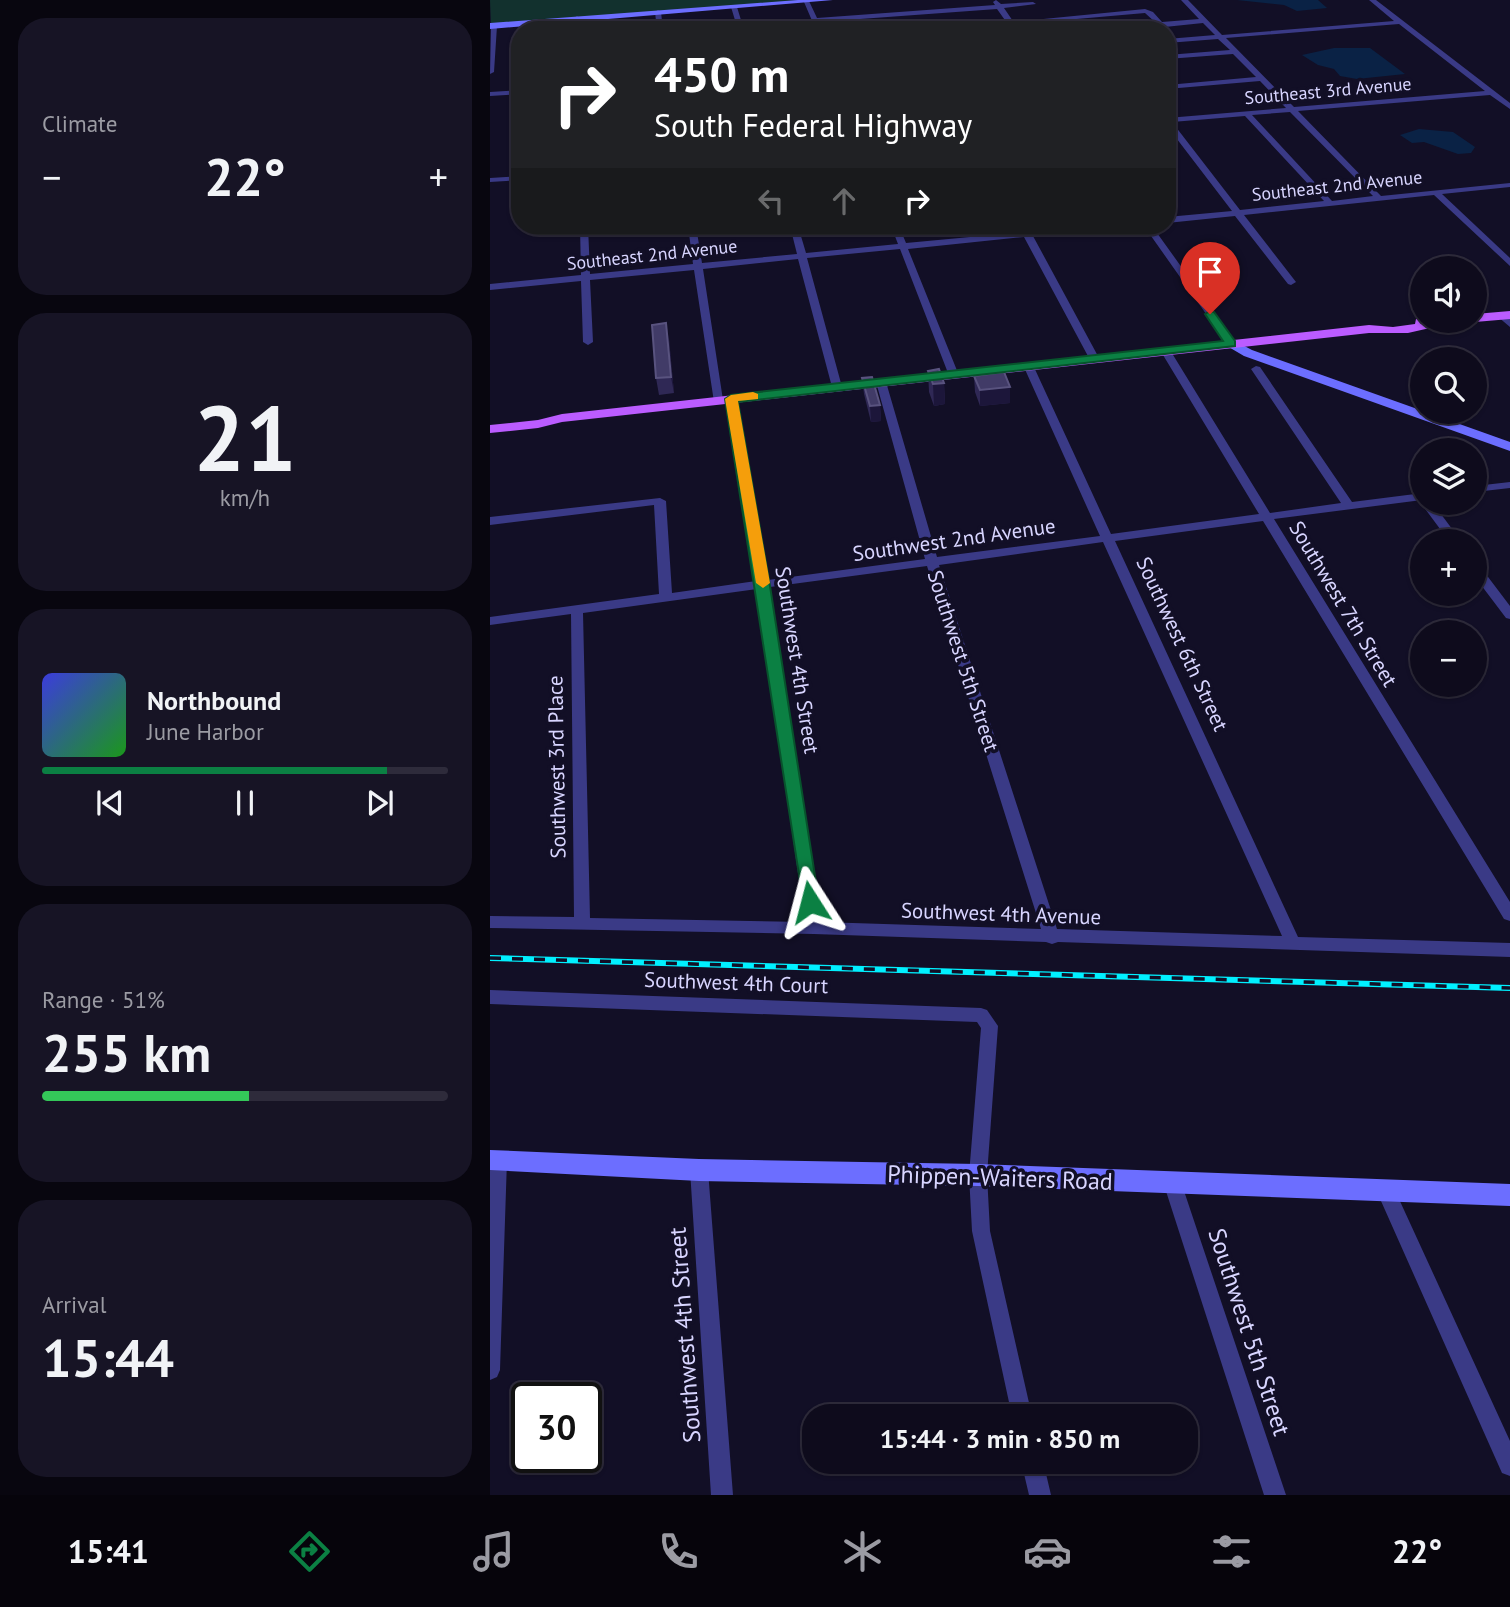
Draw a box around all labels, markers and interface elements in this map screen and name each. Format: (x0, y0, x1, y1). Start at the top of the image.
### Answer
text: 450 m (654, 42, 789, 106)
icon: right (539, 49, 630, 140)
street label: Southeast 3rd Avenue (1244, 72, 1412, 109)
text: South Federal Highway (654, 104, 972, 146)
text: Climate (42, 109, 117, 138)
text: 22° (204, 143, 286, 210)
text: − (42, 152, 61, 201)
text: + (429, 152, 448, 201)
street label: Southeast 2nd Avenue (1251, 165, 1423, 206)
icon: left (752, 182, 790, 220)
icon: ahead (825, 182, 863, 220)
icon: right (898, 182, 936, 220)
street label: Southeast 2nd Avenue (566, 234, 738, 275)
pin (1180, 242, 1240, 314)
icon: arrive (1191, 253, 1229, 291)
map controls (1410, 256, 1487, 697)
button: sound (1410, 256, 1487, 333)
button: search (1410, 347, 1487, 424)
text: 21 (193, 378, 297, 496)
button: layers (1410, 438, 1487, 515)
text: km/h (220, 483, 270, 512)
street label: Southwest 2nd Avenue (851, 512, 1057, 567)
street label: Southwest 7th Street (1283, 516, 1404, 692)
button: + (1410, 529, 1487, 606)
street label: Southwest 6th Street (1130, 552, 1235, 735)
street label: Southwest 4th Street (769, 564, 826, 755)
street label: Southwest 5th Street (921, 567, 1006, 755)
button: − (1410, 620, 1487, 697)
street label: Southwest 3rd Place (541, 675, 572, 859)
text: Northbound (147, 684, 281, 717)
text: June Harbor (147, 717, 264, 746)
icon: previous (91, 784, 129, 822)
icon: pause (226, 784, 264, 822)
icon: next (361, 784, 399, 822)
position arrow (773, 865, 847, 939)
street label: Southwest 4th Avenue (900, 897, 1102, 930)
street label: Southwest 4th Court (644, 966, 829, 999)
text: Range · 51% (42, 985, 165, 1014)
text: 255 km (42, 1019, 211, 1086)
street label: Phippen-Waiters Road (887, 1158, 1113, 1197)
street label: Southwest 5th Street (1201, 1224, 1298, 1439)
street label: Southwest 4th Street (662, 1226, 707, 1444)
text: Arrival (42, 1290, 106, 1319)
text: 15:44 (42, 1324, 174, 1391)
speed limit sign: 30 (511, 1382, 602, 1473)
text: 15:44 · 3 min · 850 m (880, 1422, 1120, 1455)
icon: directions (285, 1527, 334, 1576)
icon: music (469, 1527, 518, 1576)
icon: phone (654, 1527, 703, 1576)
icon: climate (838, 1527, 887, 1576)
icon: car (1023, 1527, 1072, 1576)
icon: filters (1207, 1527, 1256, 1576)
text: 15:41 (68, 1530, 149, 1572)
text: 22° (1392, 1530, 1442, 1572)

